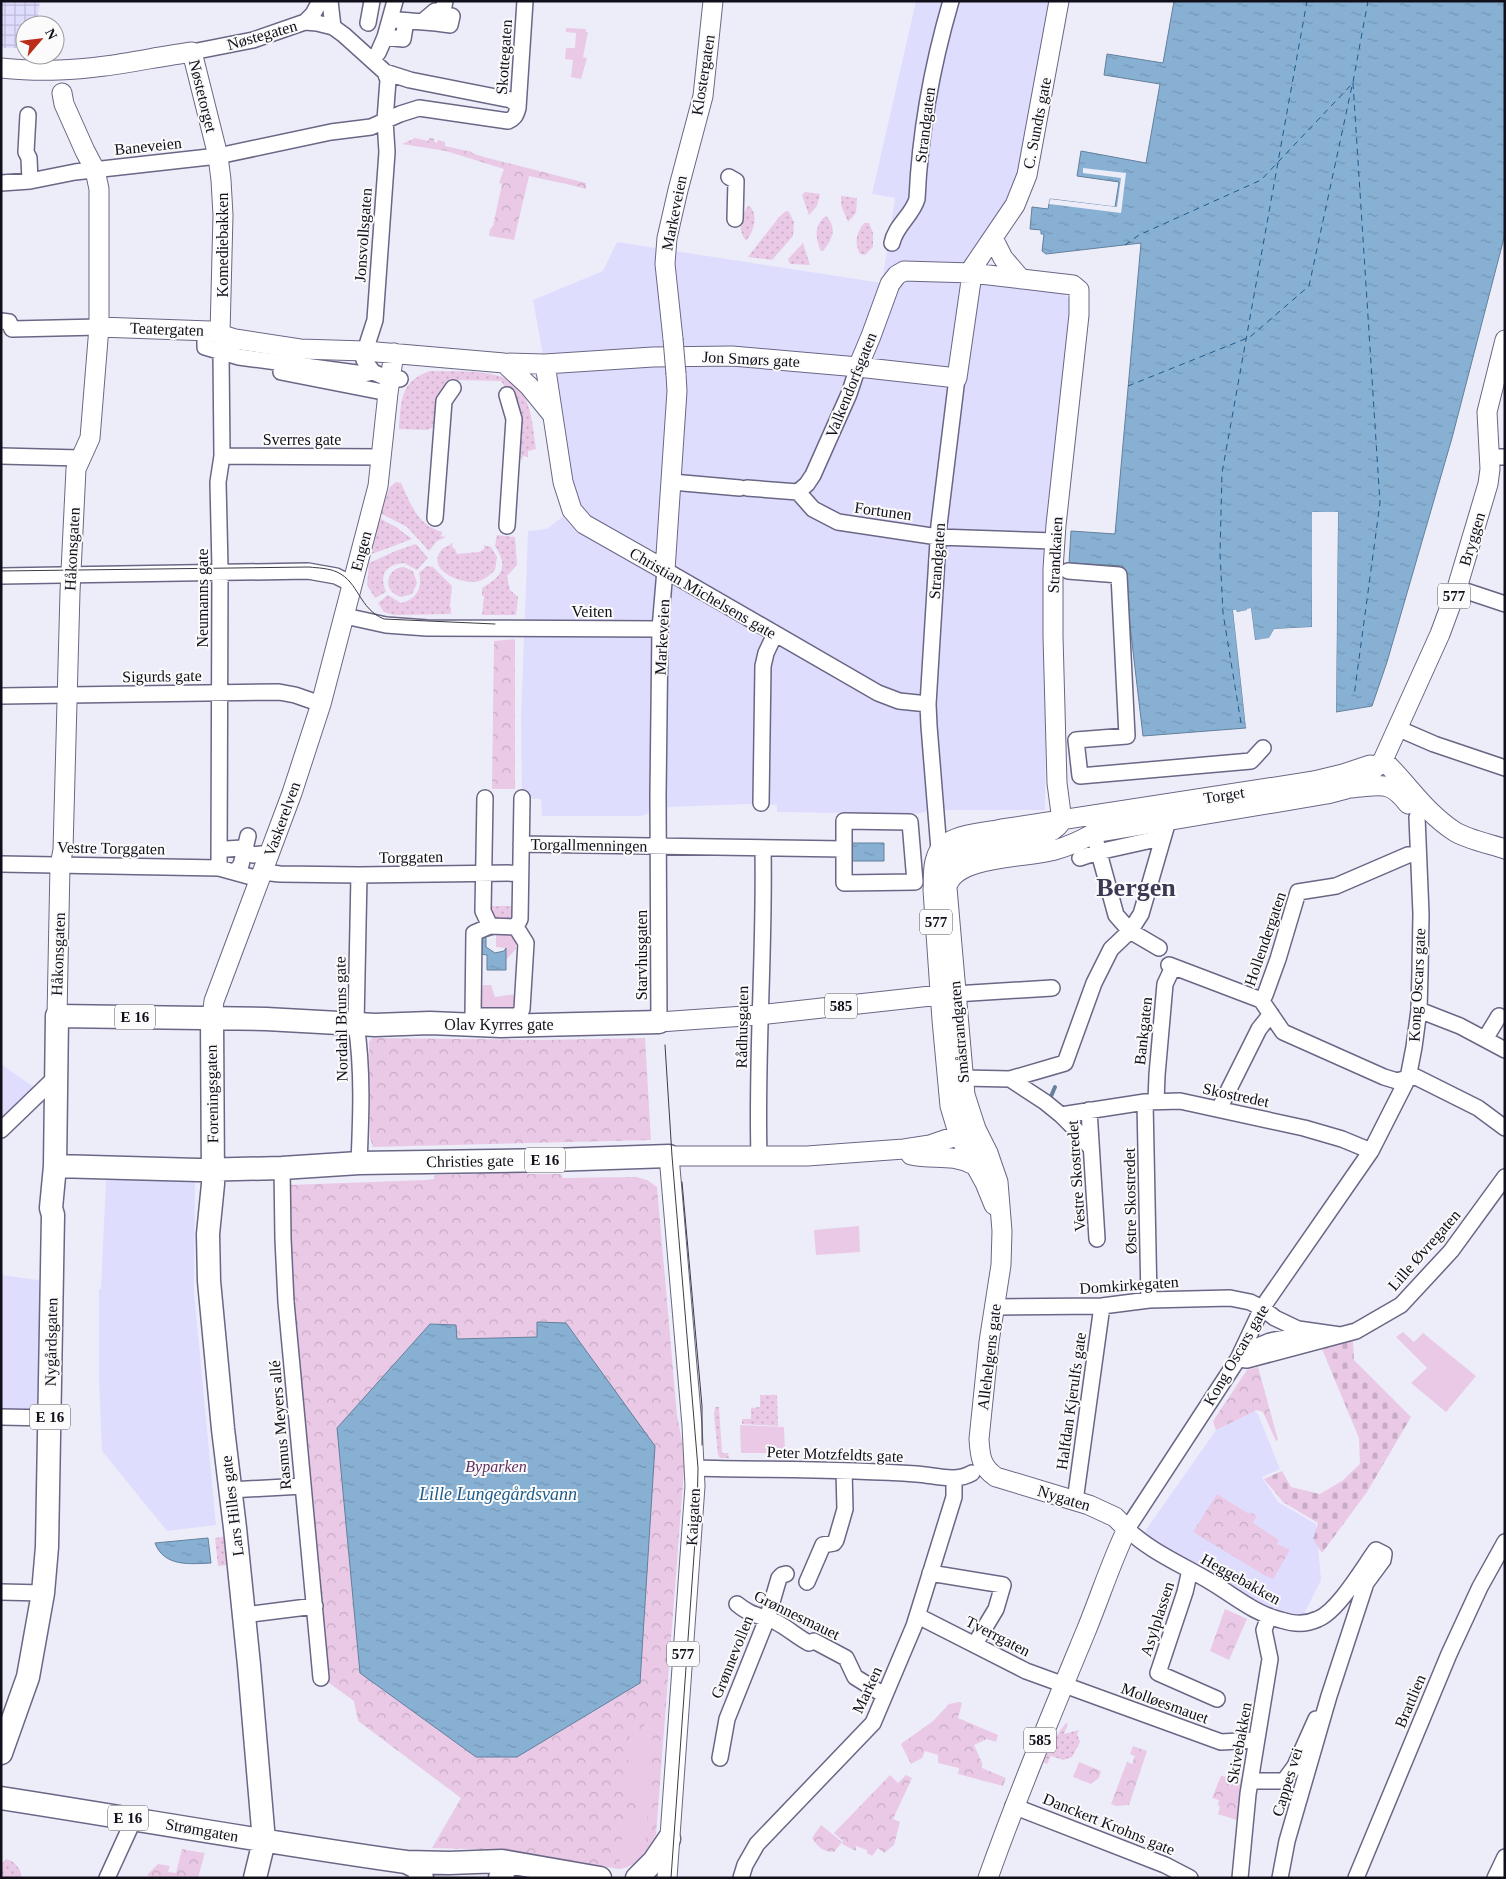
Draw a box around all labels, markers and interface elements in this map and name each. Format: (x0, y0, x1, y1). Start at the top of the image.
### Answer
north arrow (15, 15, 65, 65)
street label: Nøstegaten (225, 17, 299, 54)
street label: Skottegaten (493, 19, 516, 95)
text: N (42, 26, 60, 42)
street label: Klostergaten (688, 33, 719, 117)
street label: Nøstetorget (185, 58, 220, 135)
street label: C. Sundts gate (1020, 76, 1055, 170)
street label: Strandgaten (912, 86, 939, 164)
street label: Baneveien (114, 134, 182, 158)
street label: Markeveien (658, 174, 690, 252)
street label: Jonsvollsgaten (351, 187, 376, 283)
street label: Komediebakken (214, 193, 231, 297)
street label: Teatergaten (130, 319, 204, 340)
street label: Valkendorfsgaten (822, 330, 881, 440)
street label: Jon Smørs gate (702, 348, 800, 371)
street label: Sverres gate (263, 431, 341, 449)
street label: Fortunen (853, 499, 913, 523)
street label: Håkonsgaten (61, 507, 84, 591)
street label: Bryggen (1456, 510, 1489, 568)
street label: Strandkaien (1045, 516, 1065, 594)
street label: Strandgaten (926, 522, 949, 600)
street label: Engen (348, 529, 375, 573)
street label: Christian Michelsens gate (626, 544, 779, 643)
street label: Neumanns gate (194, 548, 212, 648)
road number: 577 (1438, 584, 1470, 608)
street label: Markeveien (652, 598, 672, 676)
street label: Veiten (572, 603, 612, 620)
street label: Sigurds gate (122, 667, 202, 686)
street label: Vaskerelven (261, 779, 303, 859)
street label: Torget (1202, 783, 1246, 808)
street label: Torgallmenningen (530, 835, 648, 856)
street label: Vestre Torggaten (57, 839, 165, 858)
street label: Torggaten (379, 848, 443, 867)
district label: Bergen (1096, 873, 1176, 902)
street label: Hollendergaten (1241, 890, 1290, 989)
street label: Starvhusgaten (633, 910, 651, 1000)
road number: 577 (920, 910, 952, 934)
street label: Håkonsgaten (48, 912, 69, 996)
street label: Kong Oscars gate (1406, 928, 1429, 1042)
street label: Nordahl Bruns gate (331, 956, 352, 1082)
street label: Småstrandgaten (946, 980, 973, 1084)
street label: Rådhusgaten (733, 986, 752, 1068)
road number: 585 (825, 994, 857, 1018)
street label: Bankgaten (1131, 996, 1156, 1066)
road number: E 16 (115, 1004, 155, 1030)
street label: Olav Kyrres gate (444, 1016, 554, 1034)
street label: Foreningsgaten (203, 1045, 222, 1143)
street label: Skostredet (1201, 1080, 1271, 1110)
street label: Vestre Skostredet (1064, 1119, 1088, 1232)
street label: Østre Skostredet (1121, 1147, 1139, 1254)
road number: E 16 (525, 1148, 565, 1172)
street label: Christies gate (426, 1152, 514, 1171)
street label: Lille Øvregaten (1385, 1206, 1464, 1294)
street label: Domkirkegaten (1079, 1273, 1179, 1298)
street label: Nygårdsgaten (42, 1297, 61, 1387)
street label: Kong Oscars gate (1200, 1301, 1273, 1409)
street label: Allehelgens gate (974, 1303, 1005, 1411)
street label: Halfdan Kjerulfs gate (1053, 1331, 1090, 1471)
street label: Rasmus Meyers allé (266, 1360, 295, 1490)
road number: E 16 (30, 1404, 70, 1430)
street label: Peter Motzfeldts gate (766, 1443, 904, 1466)
street label: Lars Hilles gate (217, 1455, 248, 1557)
park label: Byparken (465, 1458, 527, 1476)
street label: Nygaten (1035, 1482, 1092, 1515)
water label: Lille Lungegårdsvann (418, 1484, 577, 1504)
street label: Kaigaten (683, 1488, 704, 1546)
street label: Heggebakken (1198, 1550, 1284, 1609)
street label: Asylplassen (1137, 1580, 1178, 1659)
street label: Grønnesmauet (751, 1587, 843, 1643)
street label: Grønnevollen (708, 1613, 756, 1701)
street label: Tverrgaten (963, 1613, 1033, 1660)
road number: 577 (667, 1642, 699, 1666)
street label: Marken (849, 1664, 885, 1716)
street label: Brattlien (1391, 1672, 1429, 1730)
street label: Molløesmauet (1119, 1679, 1211, 1727)
street label: Skivebakken (1223, 1701, 1255, 1785)
road number: 585 (1024, 1728, 1056, 1752)
street label: Cappes vei (1269, 1745, 1307, 1819)
street label: Danckert Krohns gate (1040, 1790, 1177, 1859)
road number: E 16 (108, 1806, 148, 1830)
street label: Strømgaten (164, 1815, 240, 1846)

